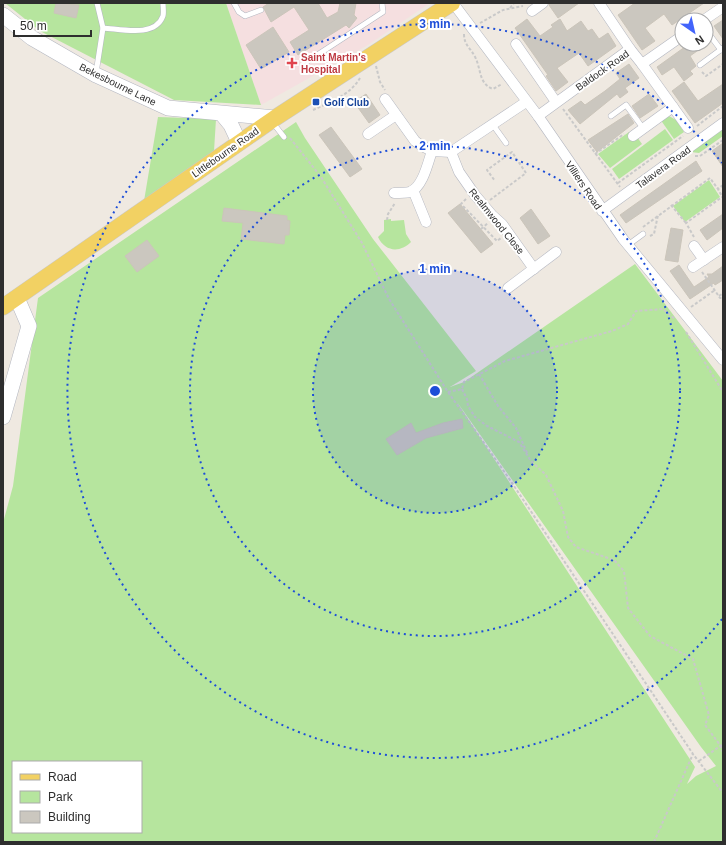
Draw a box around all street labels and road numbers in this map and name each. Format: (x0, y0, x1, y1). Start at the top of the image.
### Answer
street label: Baldock Road (574, 48, 631, 93)
street label: Bekesbourne Lane (78, 61, 158, 108)
street label: Littlebourne Road (190, 125, 261, 180)
street label: Talavera Road (634, 144, 693, 191)
street label: Villiers Road (563, 159, 604, 212)
street label: Realmwood Close (467, 186, 527, 257)

